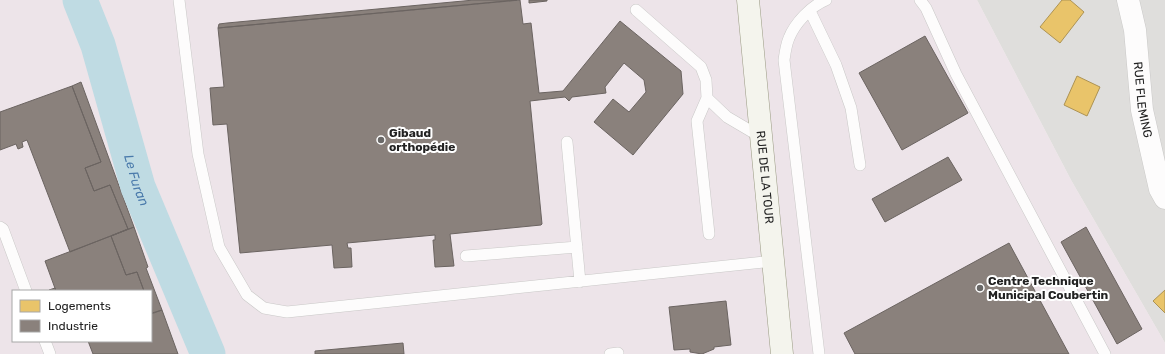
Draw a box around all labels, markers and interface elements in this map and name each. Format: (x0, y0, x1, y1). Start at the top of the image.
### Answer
street label: RUE FLEMING (1131, 61, 1155, 139)
place label: Gibaud orthopédie (389, 126, 455, 154)
street label: RUE DE LA TOUR (754, 130, 776, 224)
marker: Gibaud orthopédie (376, 135, 386, 145)
water label: Le Furan (121, 153, 152, 208)
place label: Centre Technique Municipal Coubertin (988, 274, 1109, 302)
marker: Centre Technique Municipal Coubertin (975, 283, 985, 293)
legend (12, 290, 152, 342)
text: Logements (48, 299, 111, 313)
text: Industrie (48, 319, 98, 333)

